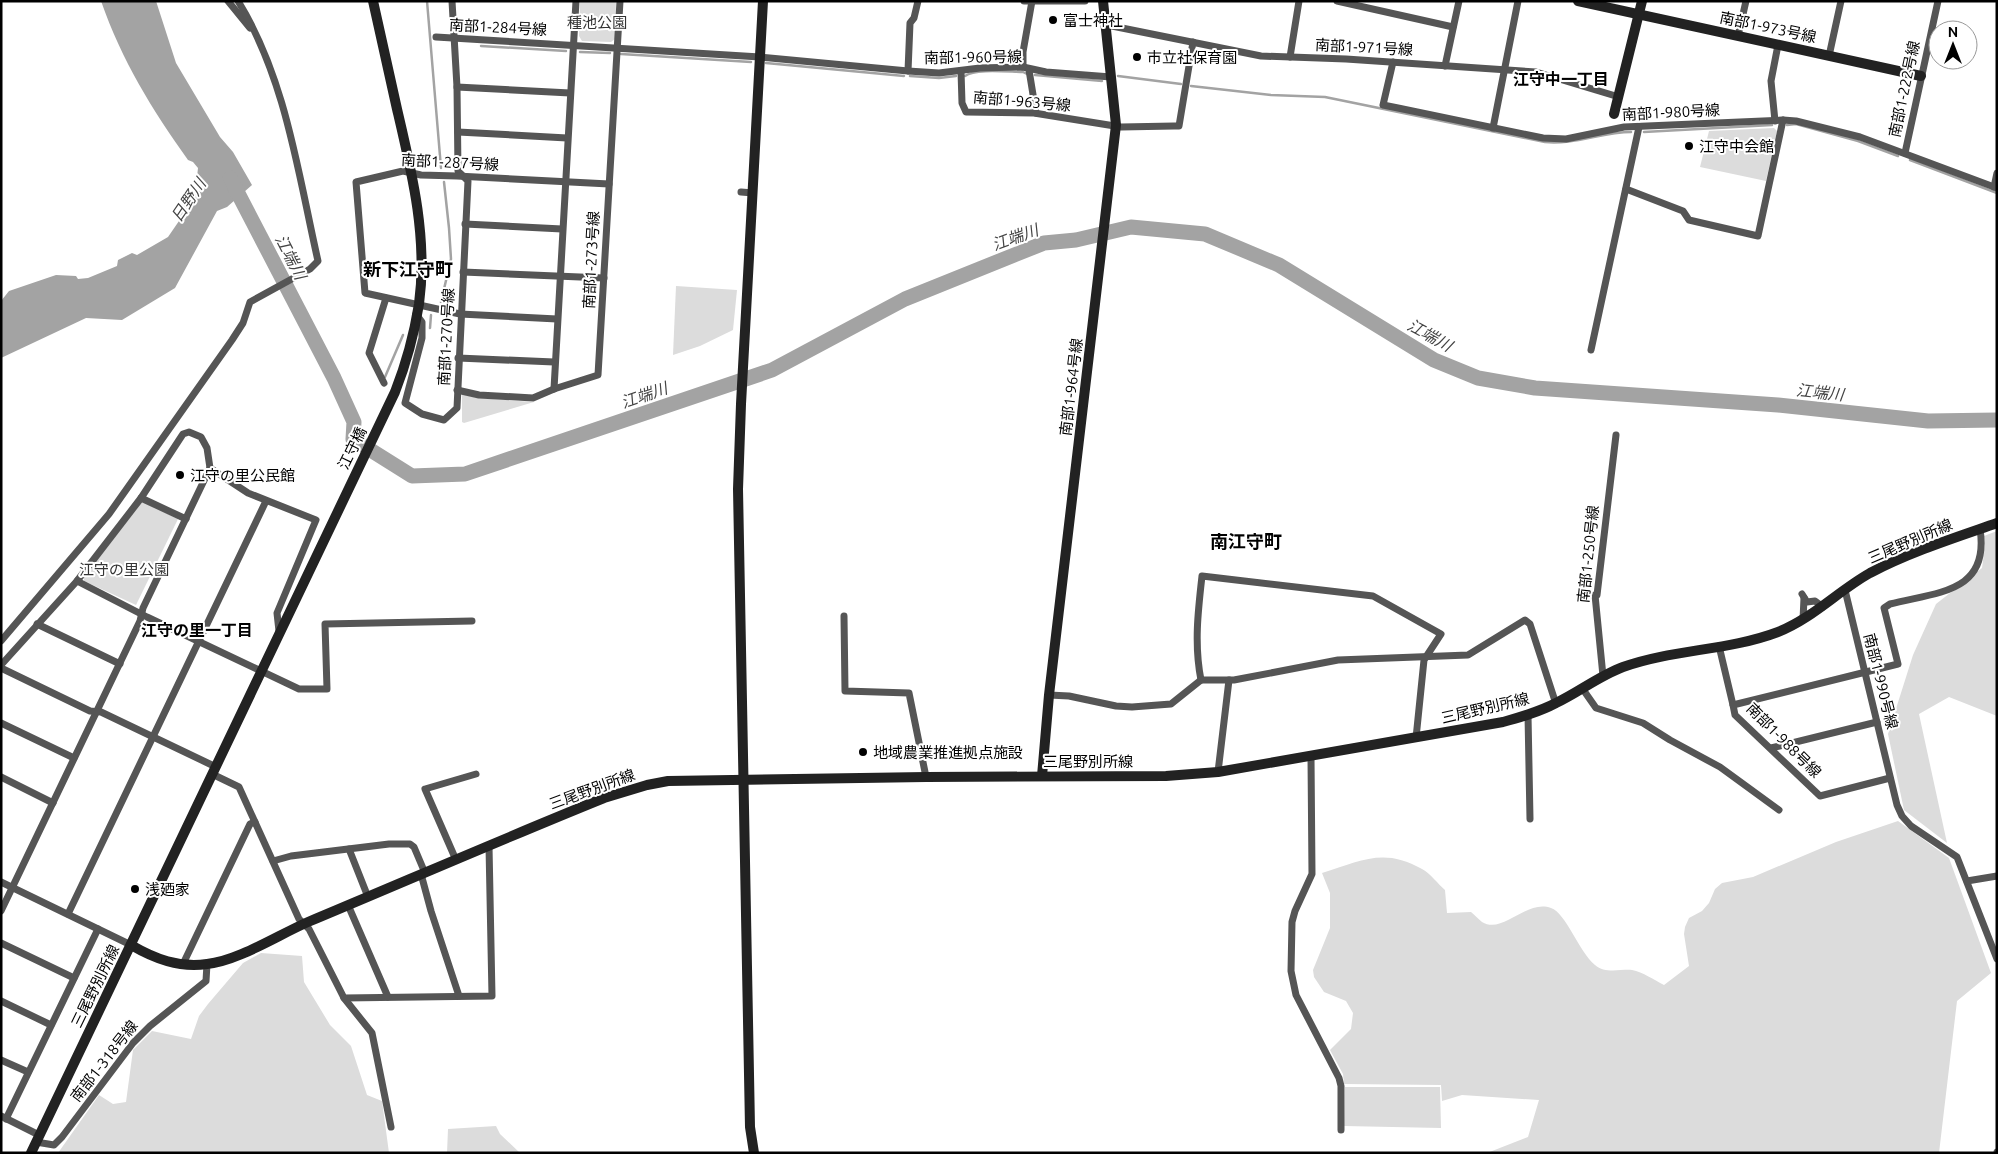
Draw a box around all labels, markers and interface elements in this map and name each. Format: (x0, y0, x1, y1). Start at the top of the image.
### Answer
street label: 南部1-973号線 (1718, 8, 1818, 46)
place label: 富士神社 (1063, 12, 1123, 29)
park label: 種池公園 (567, 14, 627, 31)
marker: 富士神社 (1047, 14, 1059, 26)
street label: 南部1-284号線 (449, 16, 547, 38)
north arrow (1928, 20, 1978, 70)
text: N (1948, 24, 1958, 40)
street label: 南部1-971号線 (1315, 36, 1413, 58)
street label: 南部1-222号線 (1885, 39, 1923, 139)
street label: 南部1-960号線 (924, 48, 1022, 66)
place label: 市立社保育園 (1147, 49, 1237, 66)
marker: 市立社保育園 (1131, 51, 1143, 63)
district label: 江守中一丁目 (1513, 70, 1609, 88)
street label: 南部1-963号線 (972, 88, 1072, 114)
street label: 南部1-980号線 (1622, 101, 1720, 123)
place label: 江守中会館 (1699, 138, 1774, 155)
marker: 江守中会館 (1683, 140, 1695, 152)
street label: 南部1-287号線 (401, 151, 499, 173)
water label: 日野川 (167, 173, 210, 225)
street label: 南部1-273号線 (580, 211, 602, 309)
water label: 江端川 (989, 220, 1043, 254)
water label: 江端川 (272, 232, 311, 284)
district label: 新下江守町 (363, 259, 453, 279)
street label: 南部1-270号線 (435, 288, 457, 386)
water label: 江端川 (1405, 315, 1457, 355)
street label: 南部1-964号線 (1057, 337, 1085, 437)
water label: 江端川 (618, 378, 672, 411)
water label: 江端川 (1795, 381, 1847, 404)
street label: 江守橋 (334, 424, 370, 472)
place label: 江守の里公民館 (190, 467, 295, 484)
marker: 江守の里公民館 (174, 469, 186, 481)
street label: 南部1-250号線 (1574, 504, 1602, 604)
street label: 三尾野別所線 (1865, 516, 1955, 566)
district label: 南江守町 (1210, 531, 1282, 551)
park label: 江守の里公園 (79, 561, 169, 578)
district label: 江守の里一丁目 (141, 621, 253, 639)
street label: 南部1-990号線 (1861, 631, 1901, 731)
street label: 三尾野別所線 (1439, 690, 1531, 726)
street label: 南部1-988号線 (1743, 699, 1825, 781)
place label: 地域農業推進拠点施設 (873, 744, 1023, 761)
marker: 地域農業推進拠点施設 (857, 746, 869, 758)
street label: 三尾野別所線 (1043, 753, 1133, 770)
street label: 三尾野別所線 (547, 766, 637, 812)
place label: 浅廼家 (145, 881, 190, 898)
marker: 浅廼家 (129, 883, 141, 895)
street label: 三尾野別所線 (68, 942, 122, 1030)
street label: 南部1-318号線 (67, 1017, 141, 1105)

